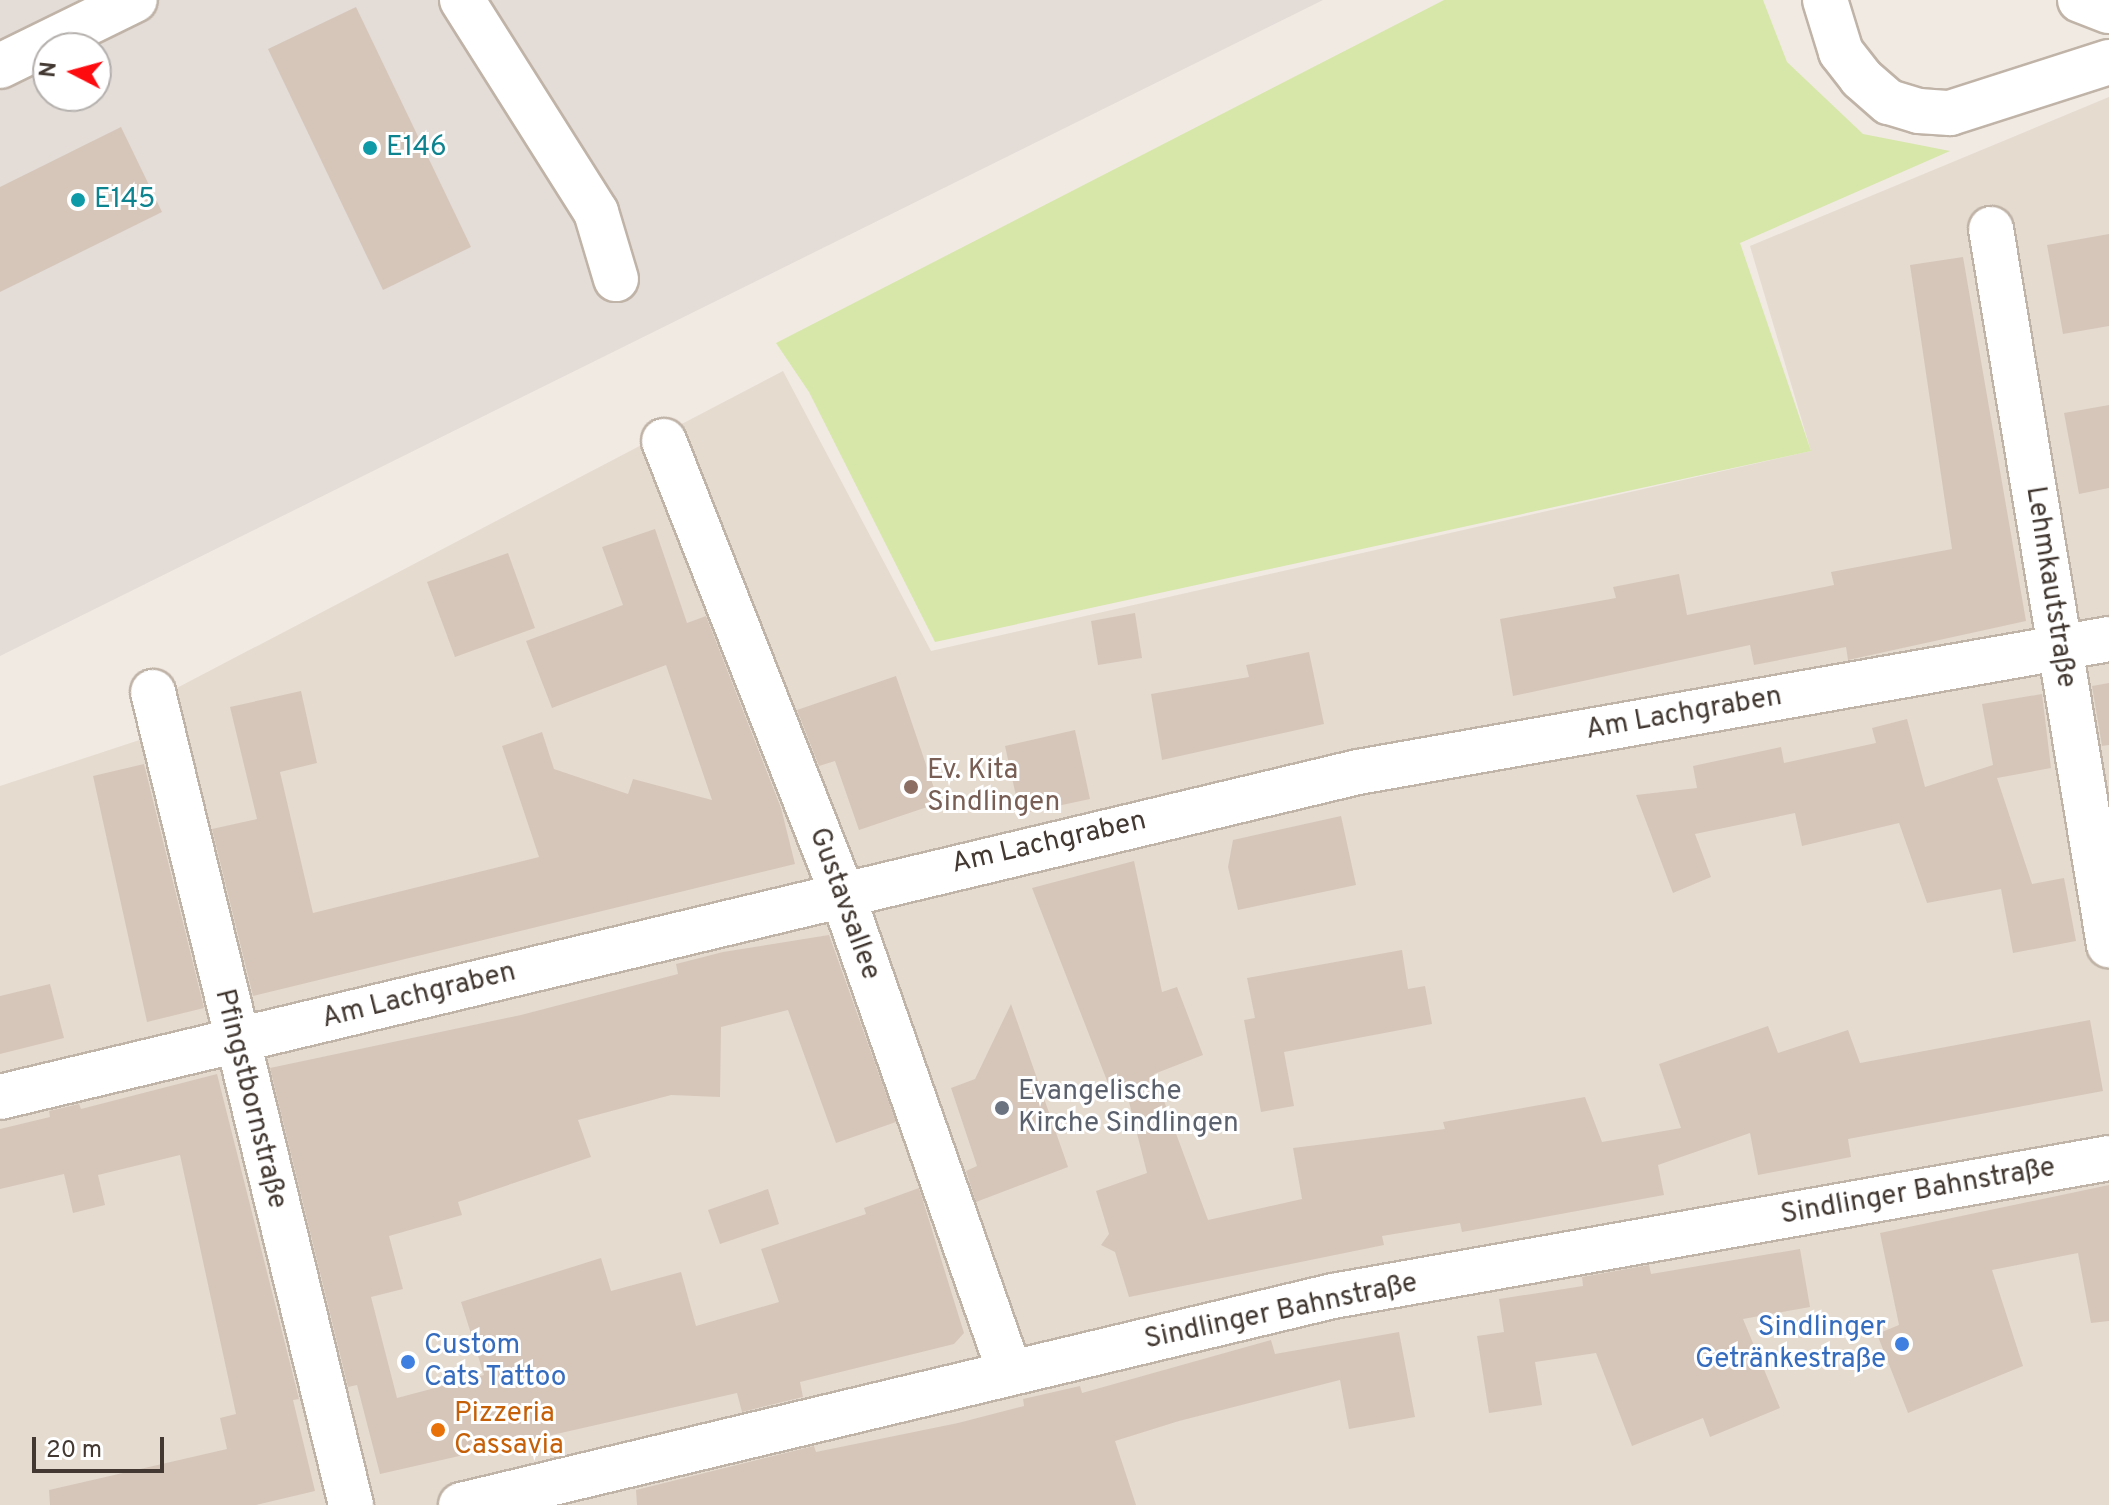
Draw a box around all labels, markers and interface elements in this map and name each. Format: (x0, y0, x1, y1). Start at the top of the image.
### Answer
north arrow (32, 32, 112, 112)
text: N (35, 60, 64, 79)
place label: E146 (386, 131, 447, 165)
marker: E146 (361, 139, 379, 157)
place label: E145 (94, 183, 155, 217)
marker: E145 (69, 191, 87, 209)
street label: Lehmkautstraße (2017, 484, 2083, 690)
street label: Am Lachgraben (1583, 680, 1785, 748)
place label: Ev. Kita Sindlingen (927, 754, 1060, 820)
marker: Ev. Kita Sindlingen (902, 778, 920, 796)
street label: Am Lachgraben (948, 804, 1150, 882)
street label: Gustavsallee (801, 823, 887, 985)
street label: Am Lachgraben (319, 956, 519, 1036)
street label: Pfingstbornstraße (206, 986, 294, 1212)
place label: Evangelische Kirche Sindlingen (1018, 1075, 1239, 1141)
marker: Evangelische Kirche Sindlingen (993, 1099, 1011, 1117)
street label: Sindlinger Bahnstraße (1778, 1151, 2058, 1233)
street label: Sindlinger Bahnstraße (1142, 1267, 1420, 1357)
place label: Sindlinger Getränkestraße (1695, 1311, 1886, 1377)
place label: Custom Cats Tattoo (424, 1329, 567, 1395)
marker: Sindlinger Getränkestraße (1893, 1335, 1911, 1353)
marker: Custom Cats Tattoo (399, 1353, 417, 1371)
place label: Pizzeria Cassavia (454, 1397, 564, 1463)
scale bar (36, 1421, 168, 1471)
marker: Pizzeria Cassavia (429, 1421, 447, 1439)
text: 20 m (46, 1436, 102, 1466)

